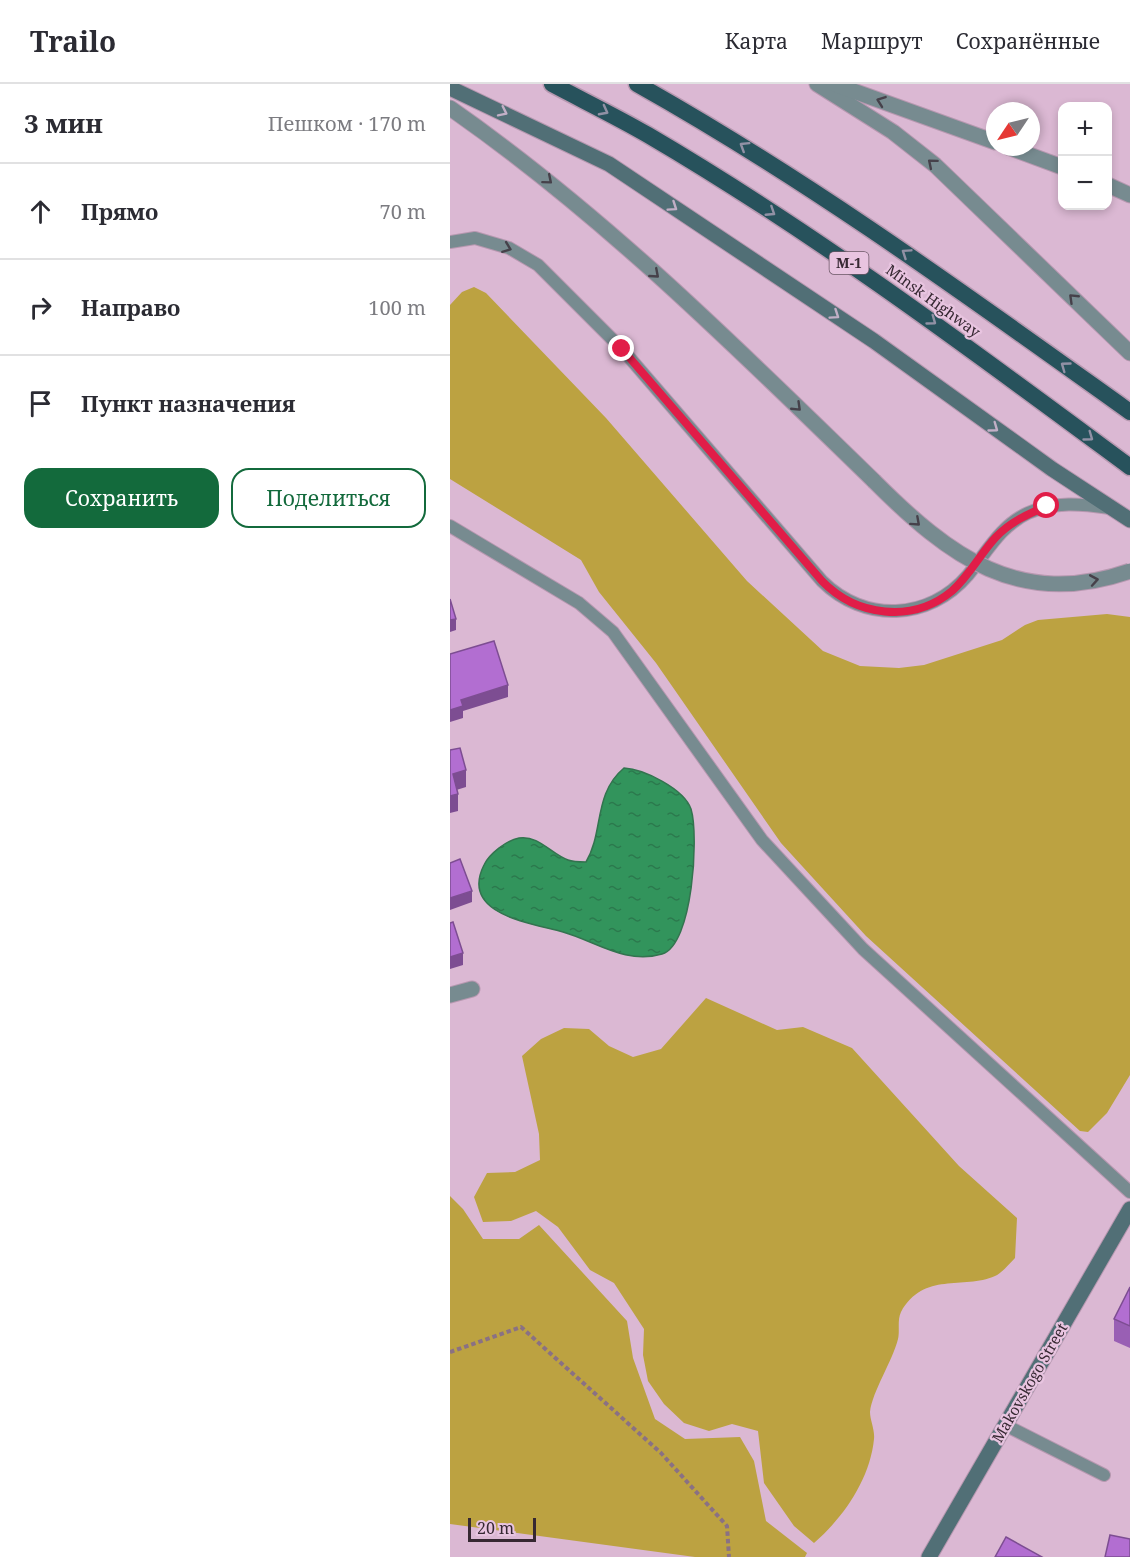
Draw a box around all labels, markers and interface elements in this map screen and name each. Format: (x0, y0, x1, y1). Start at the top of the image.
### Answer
text: Trailo (30, 22, 116, 60)
text: Карта (725, 27, 788, 55)
text: Маршрут (821, 27, 923, 55)
text: Сохранённые (956, 27, 1100, 55)
one-way arrow (876, 96, 887, 108)
north arrow (986, 102, 1040, 156)
map controls (1058, 102, 1112, 210)
button: + (1058, 102, 1112, 156)
one-way arrow (597, 104, 608, 116)
text: 3 мин (24, 105, 103, 141)
one-way arrow (497, 105, 508, 116)
text: Пешком · 170 m (268, 110, 426, 137)
one-way arrow (740, 142, 751, 153)
button: − (1058, 156, 1112, 210)
one-way arrow (928, 159, 939, 170)
one-way arrow (541, 173, 552, 184)
icon: ahead (24, 195, 57, 228)
text: Прямо (81, 196, 158, 226)
text: 70 m (380, 198, 426, 225)
one-way arrow (666, 200, 677, 211)
one-way arrow (764, 204, 775, 215)
one-way arrow (500, 241, 511, 253)
one-way arrow (902, 249, 913, 260)
road number: М-1 (830, 252, 868, 274)
street label: Minsk Highway (882, 259, 985, 341)
one-way arrow (648, 266, 659, 277)
icon: right (24, 291, 57, 324)
text: Направо (81, 292, 180, 322)
text: 100 m (368, 294, 426, 321)
one-way arrow (1069, 294, 1080, 305)
one-way arrow (829, 308, 839, 320)
one-way arrow (925, 314, 936, 325)
route end (608, 335, 634, 361)
one-way arrow (1061, 362, 1072, 373)
icon: arrive (24, 387, 57, 420)
text: Пункт назначения (81, 388, 295, 418)
one-way arrow (791, 400, 801, 411)
one-way arrow (988, 421, 999, 432)
one-way arrow (1083, 429, 1094, 440)
button: Сохранить (24, 468, 219, 528)
button: Поделиться (231, 468, 426, 528)
route start (1033, 492, 1059, 518)
one-way arrow (909, 515, 919, 526)
one-way arrow (1088, 574, 1098, 587)
street label: Makovskogo Street (987, 1319, 1071, 1446)
scale bar (468, 1515, 536, 1542)
text: 20 m (477, 1517, 514, 1539)

